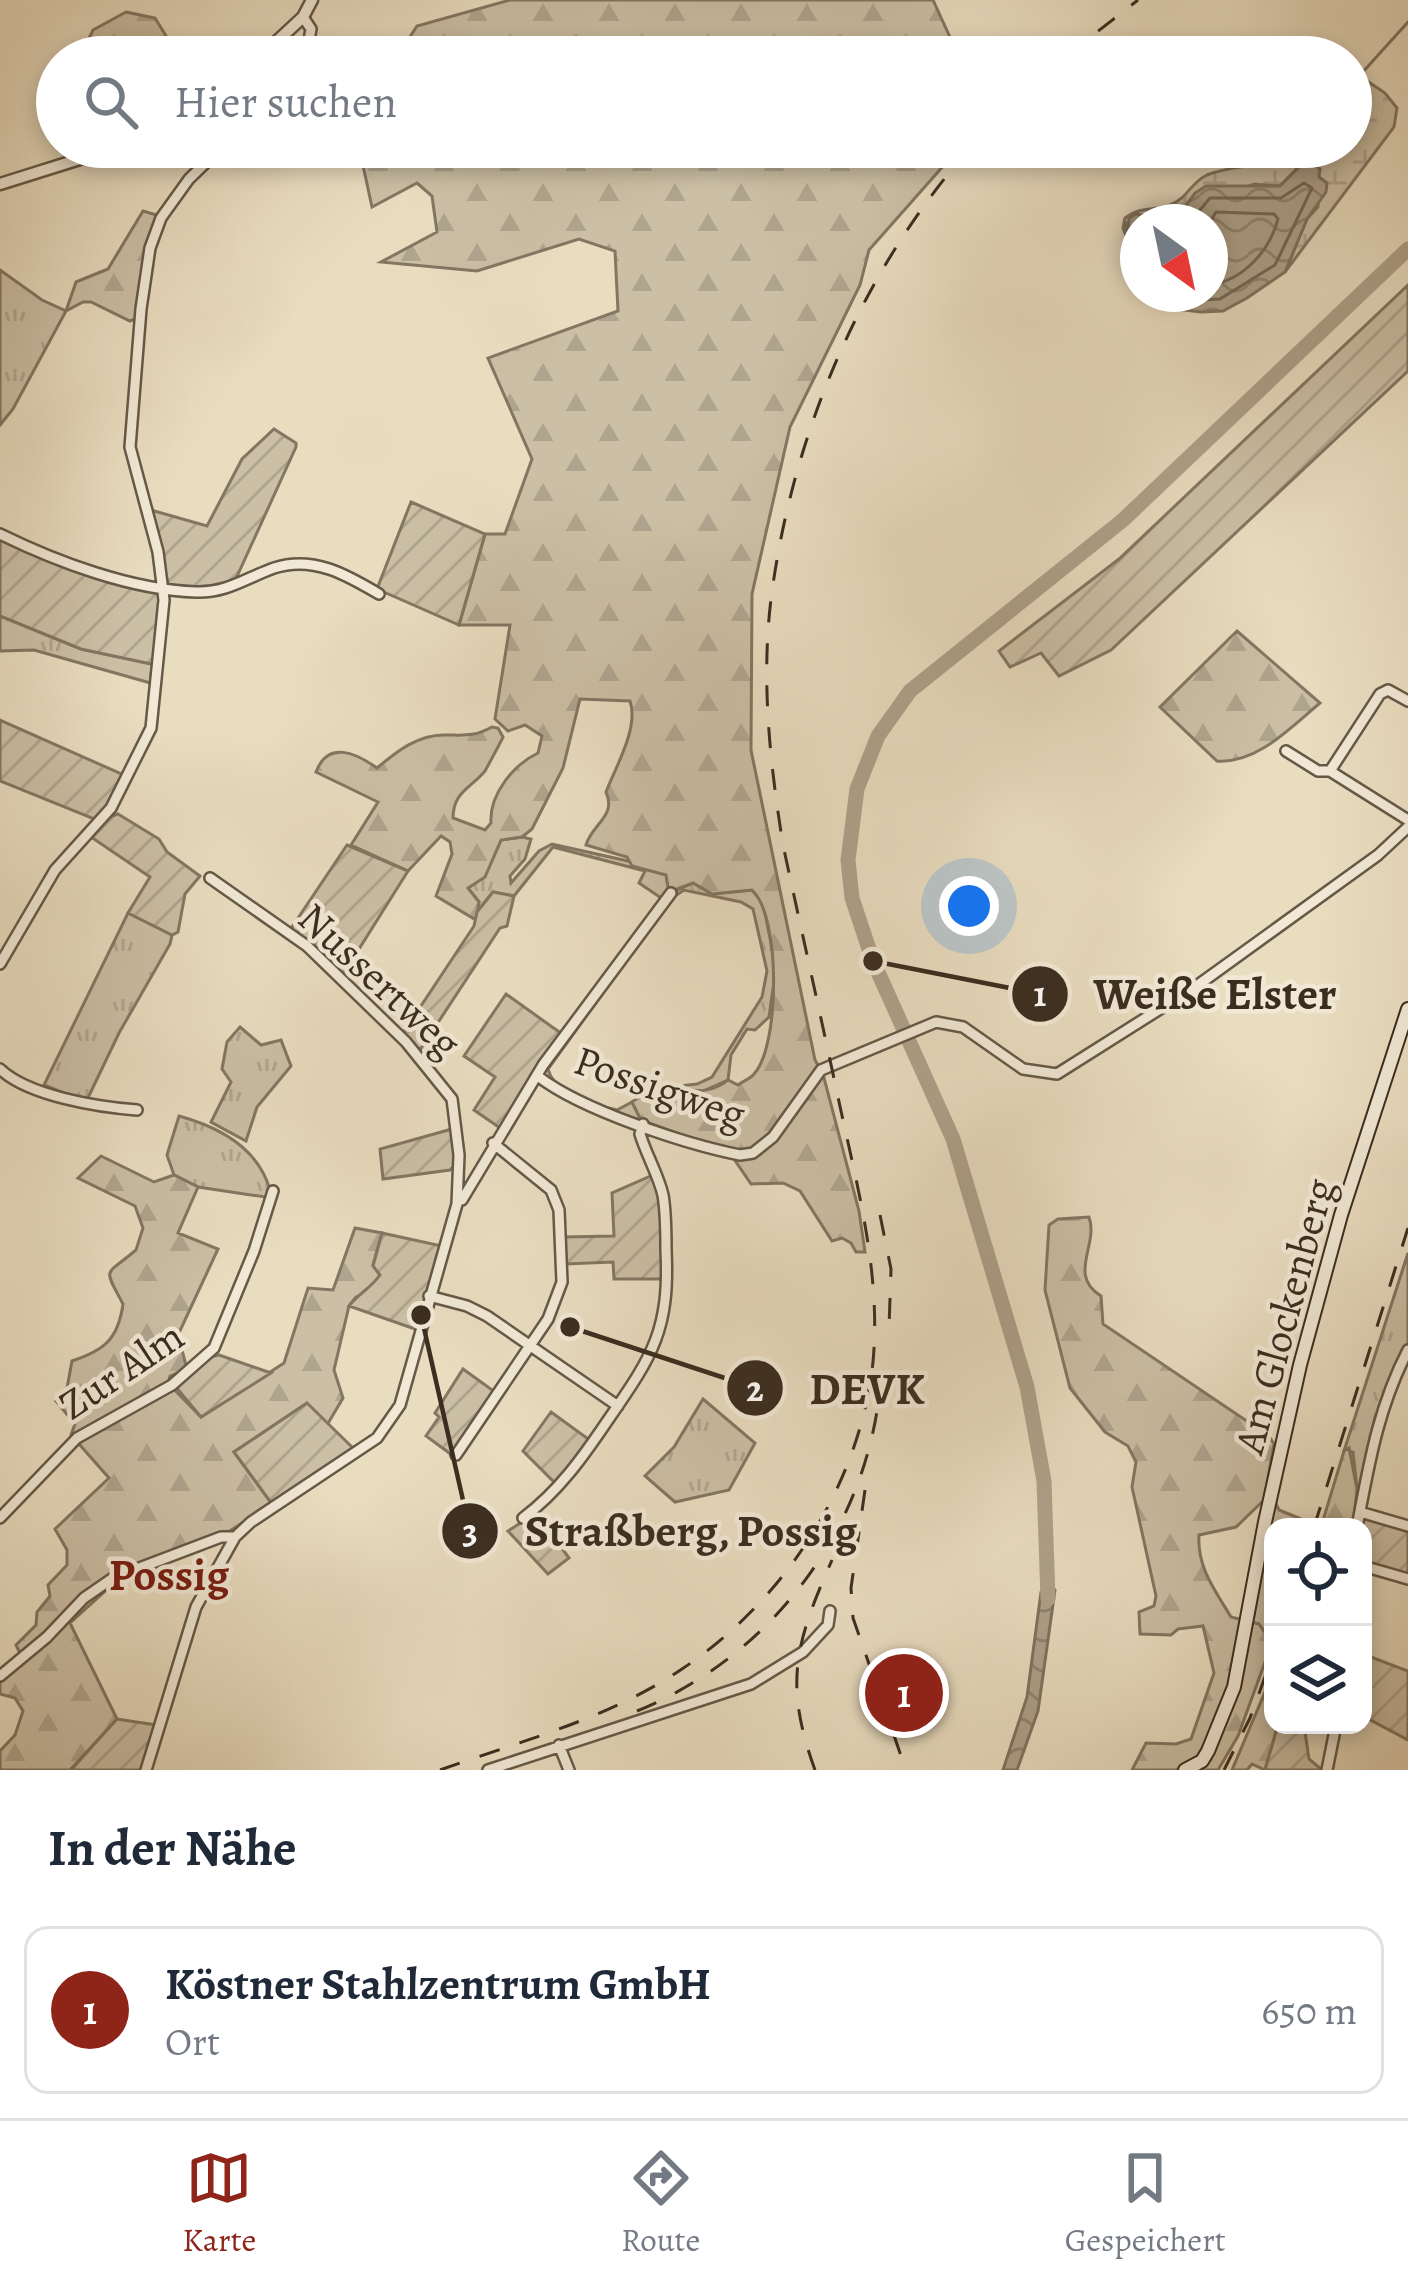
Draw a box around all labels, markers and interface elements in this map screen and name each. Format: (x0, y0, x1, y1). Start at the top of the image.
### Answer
search box (36, 36, 1372, 168)
icon: search (78, 69, 144, 135)
text: Hier suchen (174, 71, 397, 133)
north arrow (1120, 204, 1228, 312)
your location (939, 876, 999, 936)
street label: Nussertweg (286, 890, 474, 1070)
callout: Weiße Elster (1010, 953, 1361, 1034)
text: Weiße Elster (1093, 963, 1336, 1025)
text: 1 (1034, 969, 1047, 1018)
street label: Possigweg (567, 1031, 753, 1143)
street label: Am Glockenberg (1220, 1172, 1348, 1461)
street label: Zur Alm (47, 1307, 195, 1433)
callout: DEVK (725, 1348, 949, 1429)
text: DEVK (809, 1358, 925, 1420)
text: 2 (746, 1364, 764, 1413)
callout: Straßberg, Possig (440, 1490, 881, 1571)
text: Straßberg, Possig (525, 1500, 857, 1562)
text: 3 (462, 1506, 478, 1555)
map controls (1264, 1518, 1372, 1734)
button: locate (1264, 1518, 1372, 1626)
district label: Possig (109, 1544, 229, 1606)
button: layers (1264, 1626, 1372, 1734)
pin: 1 (865, 1648, 943, 1738)
text: In der Nähe (48, 1813, 297, 1883)
text: Köstner Stahlzentrum GmbH (165, 1953, 711, 2015)
text: 1 (83, 1984, 97, 2037)
text: 650 m (1261, 1984, 1357, 2037)
text: Ort (165, 2015, 220, 2068)
tab: Karte (182, 2145, 256, 2262)
tab: Route (621, 2145, 700, 2262)
tab: Gespeichert (1065, 2145, 1226, 2262)

